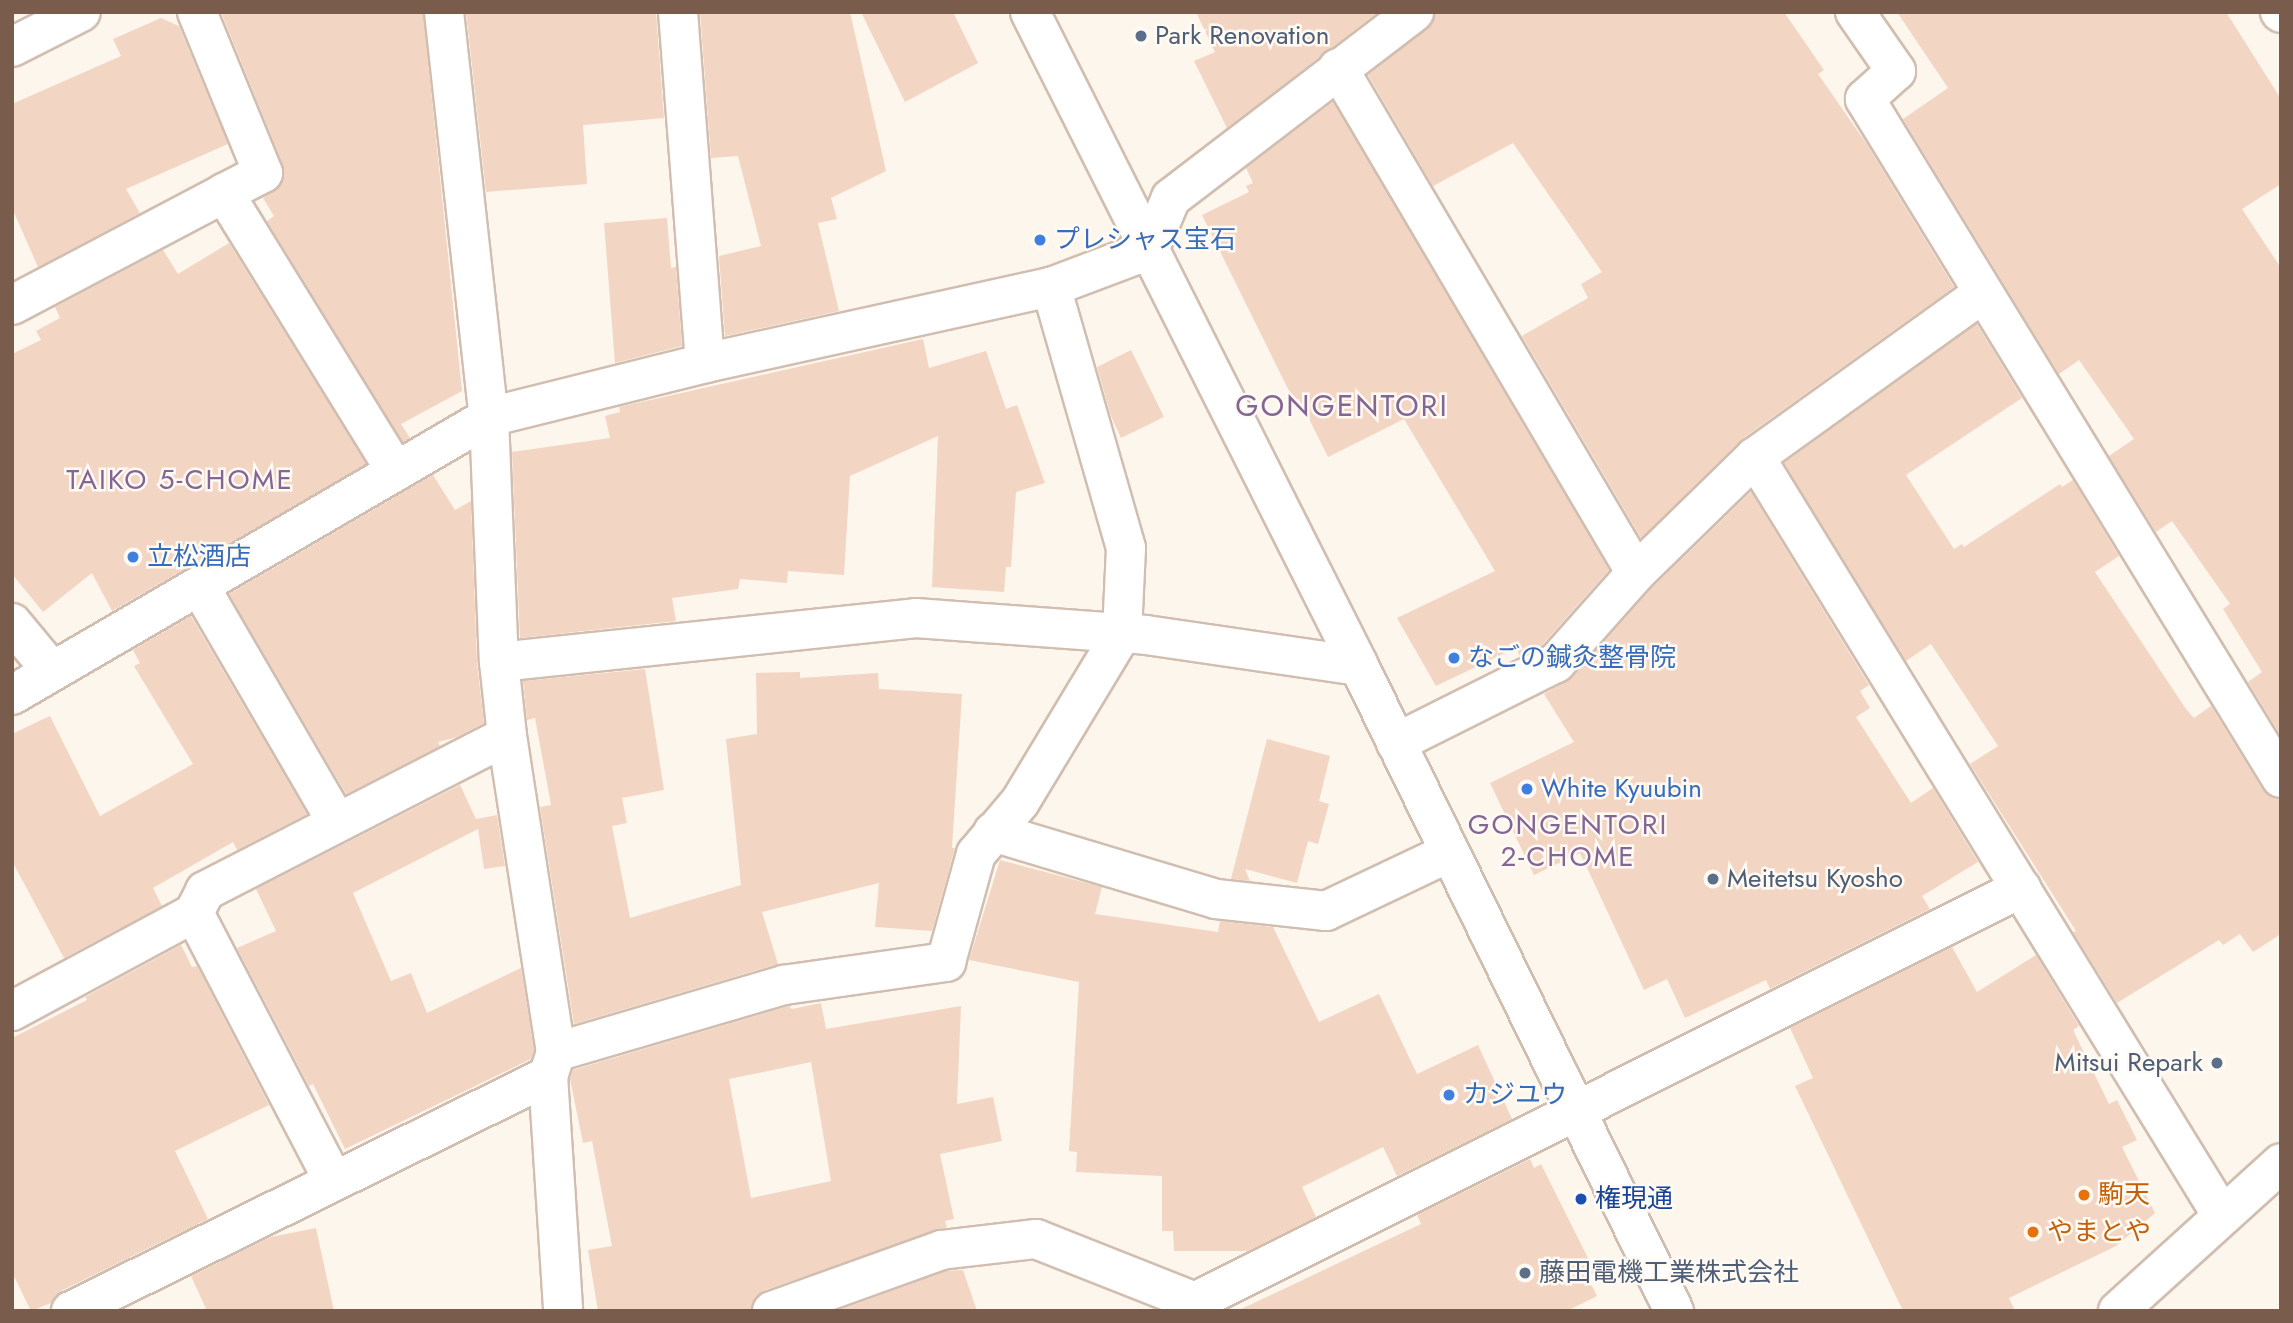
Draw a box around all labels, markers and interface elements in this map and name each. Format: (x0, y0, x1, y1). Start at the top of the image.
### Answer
place label: Park Renovation (1155, 20, 1329, 52)
marker: Park Renovation (1133, 28, 1149, 44)
place label: プレシャス宝石 (1054, 224, 1236, 256)
marker: プレシャス宝石 (1032, 232, 1048, 248)
district label: GONGENTORI (1237, 388, 1447, 424)
district label: TAIKO 5-CHOME (68, 463, 292, 497)
place label: 立松酒店 (147, 541, 251, 573)
marker: 立松酒店 (125, 549, 141, 565)
place label: なごの鍼灸整骨院 (1468, 642, 1676, 674)
marker: なごの鍼灸整骨院 (1446, 650, 1462, 666)
place label: White Kyuubin (1541, 773, 1702, 805)
marker: White Kyuubin (1519, 781, 1535, 797)
district label: GONGENTORI 2-CHOME (1469, 808, 1667, 874)
place label: Meitetsu Kyosho (1727, 863, 1903, 895)
marker: Meitetsu Kyosho (1705, 871, 1721, 887)
place label: Mitsui Repark (2055, 1047, 2203, 1079)
marker: Mitsui Repark (2209, 1055, 2225, 1071)
place label: カジユウ (1463, 1079, 1567, 1111)
marker: カジユウ (1441, 1087, 1457, 1103)
place label: 駒天 (2098, 1179, 2150, 1211)
place label: 権現通 (1595, 1183, 1673, 1215)
marker: 駒天 (2076, 1187, 2092, 1203)
marker: 権現通 (1573, 1191, 1589, 1207)
place label: やまとや (2047, 1216, 2151, 1248)
marker: やまとや (2025, 1224, 2041, 1240)
place label: 藤田電機工業株式会社 (1539, 1257, 1799, 1289)
marker: 藤田電機工業株式会社 (1517, 1265, 1533, 1281)

